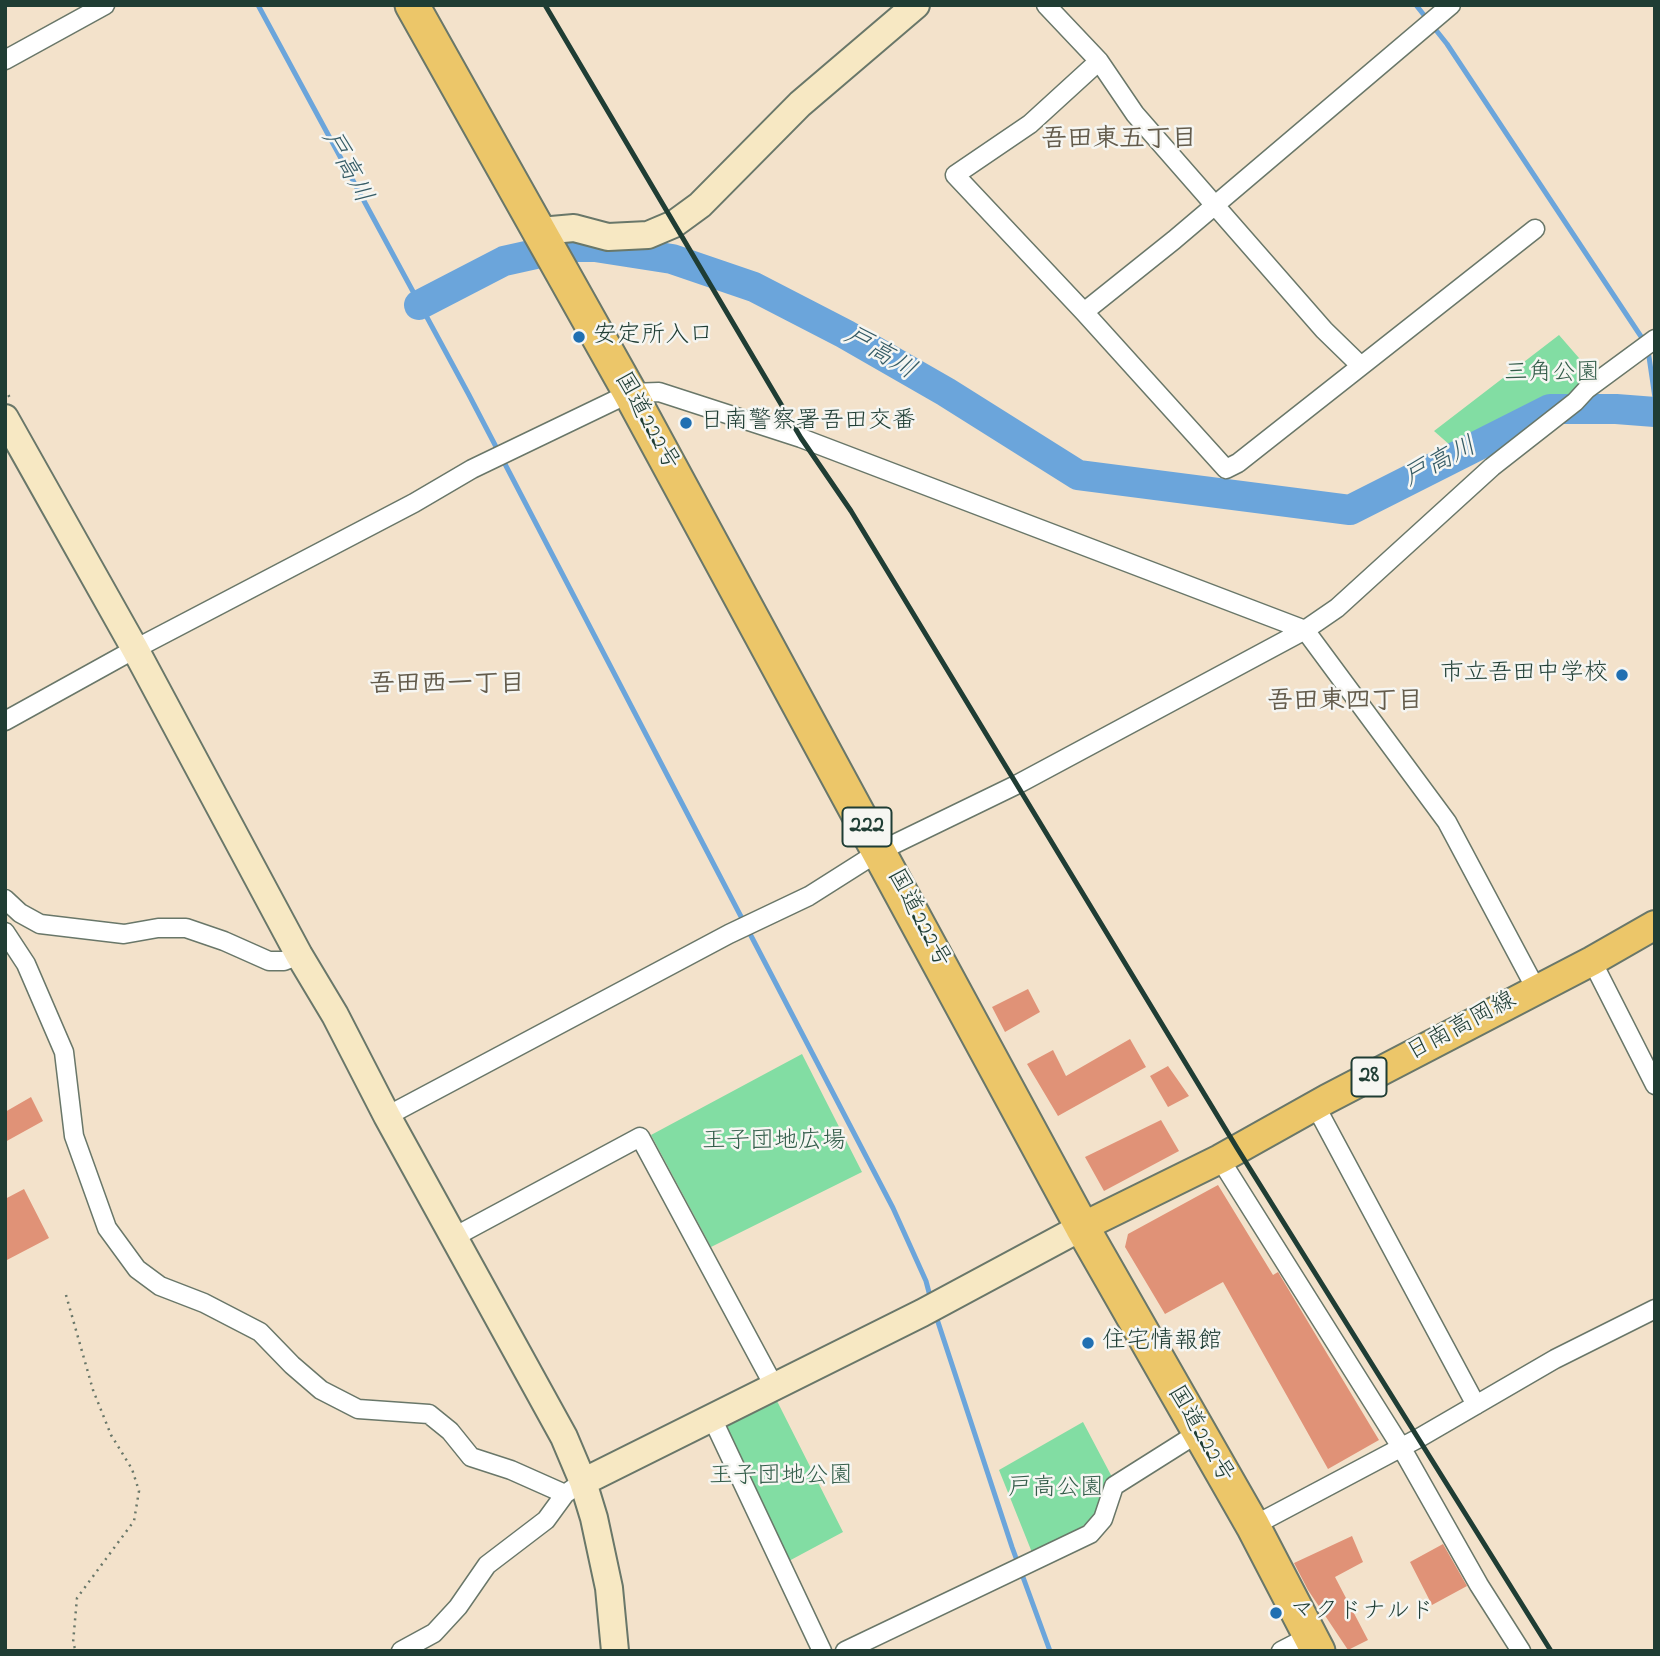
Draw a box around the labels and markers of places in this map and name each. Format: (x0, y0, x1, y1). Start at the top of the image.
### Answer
place label: 安定所入口 (593, 323, 713, 351)
marker: 安定所入口 (571, 329, 587, 345)
place label: 日南警察署吾田交番 (700, 409, 916, 437)
marker: 日南警察署吾田交番 (678, 415, 694, 431)
place label: 市立吾田中学校 (1440, 661, 1608, 689)
marker: 市立吾田中学校 (1614, 667, 1630, 683)
place label: 住宅情報館 (1102, 1329, 1222, 1357)
marker: 住宅情報館 (1080, 1335, 1096, 1351)
place label: マクドナルド (1290, 1599, 1434, 1627)
marker: マクドナルド (1268, 1605, 1284, 1621)

